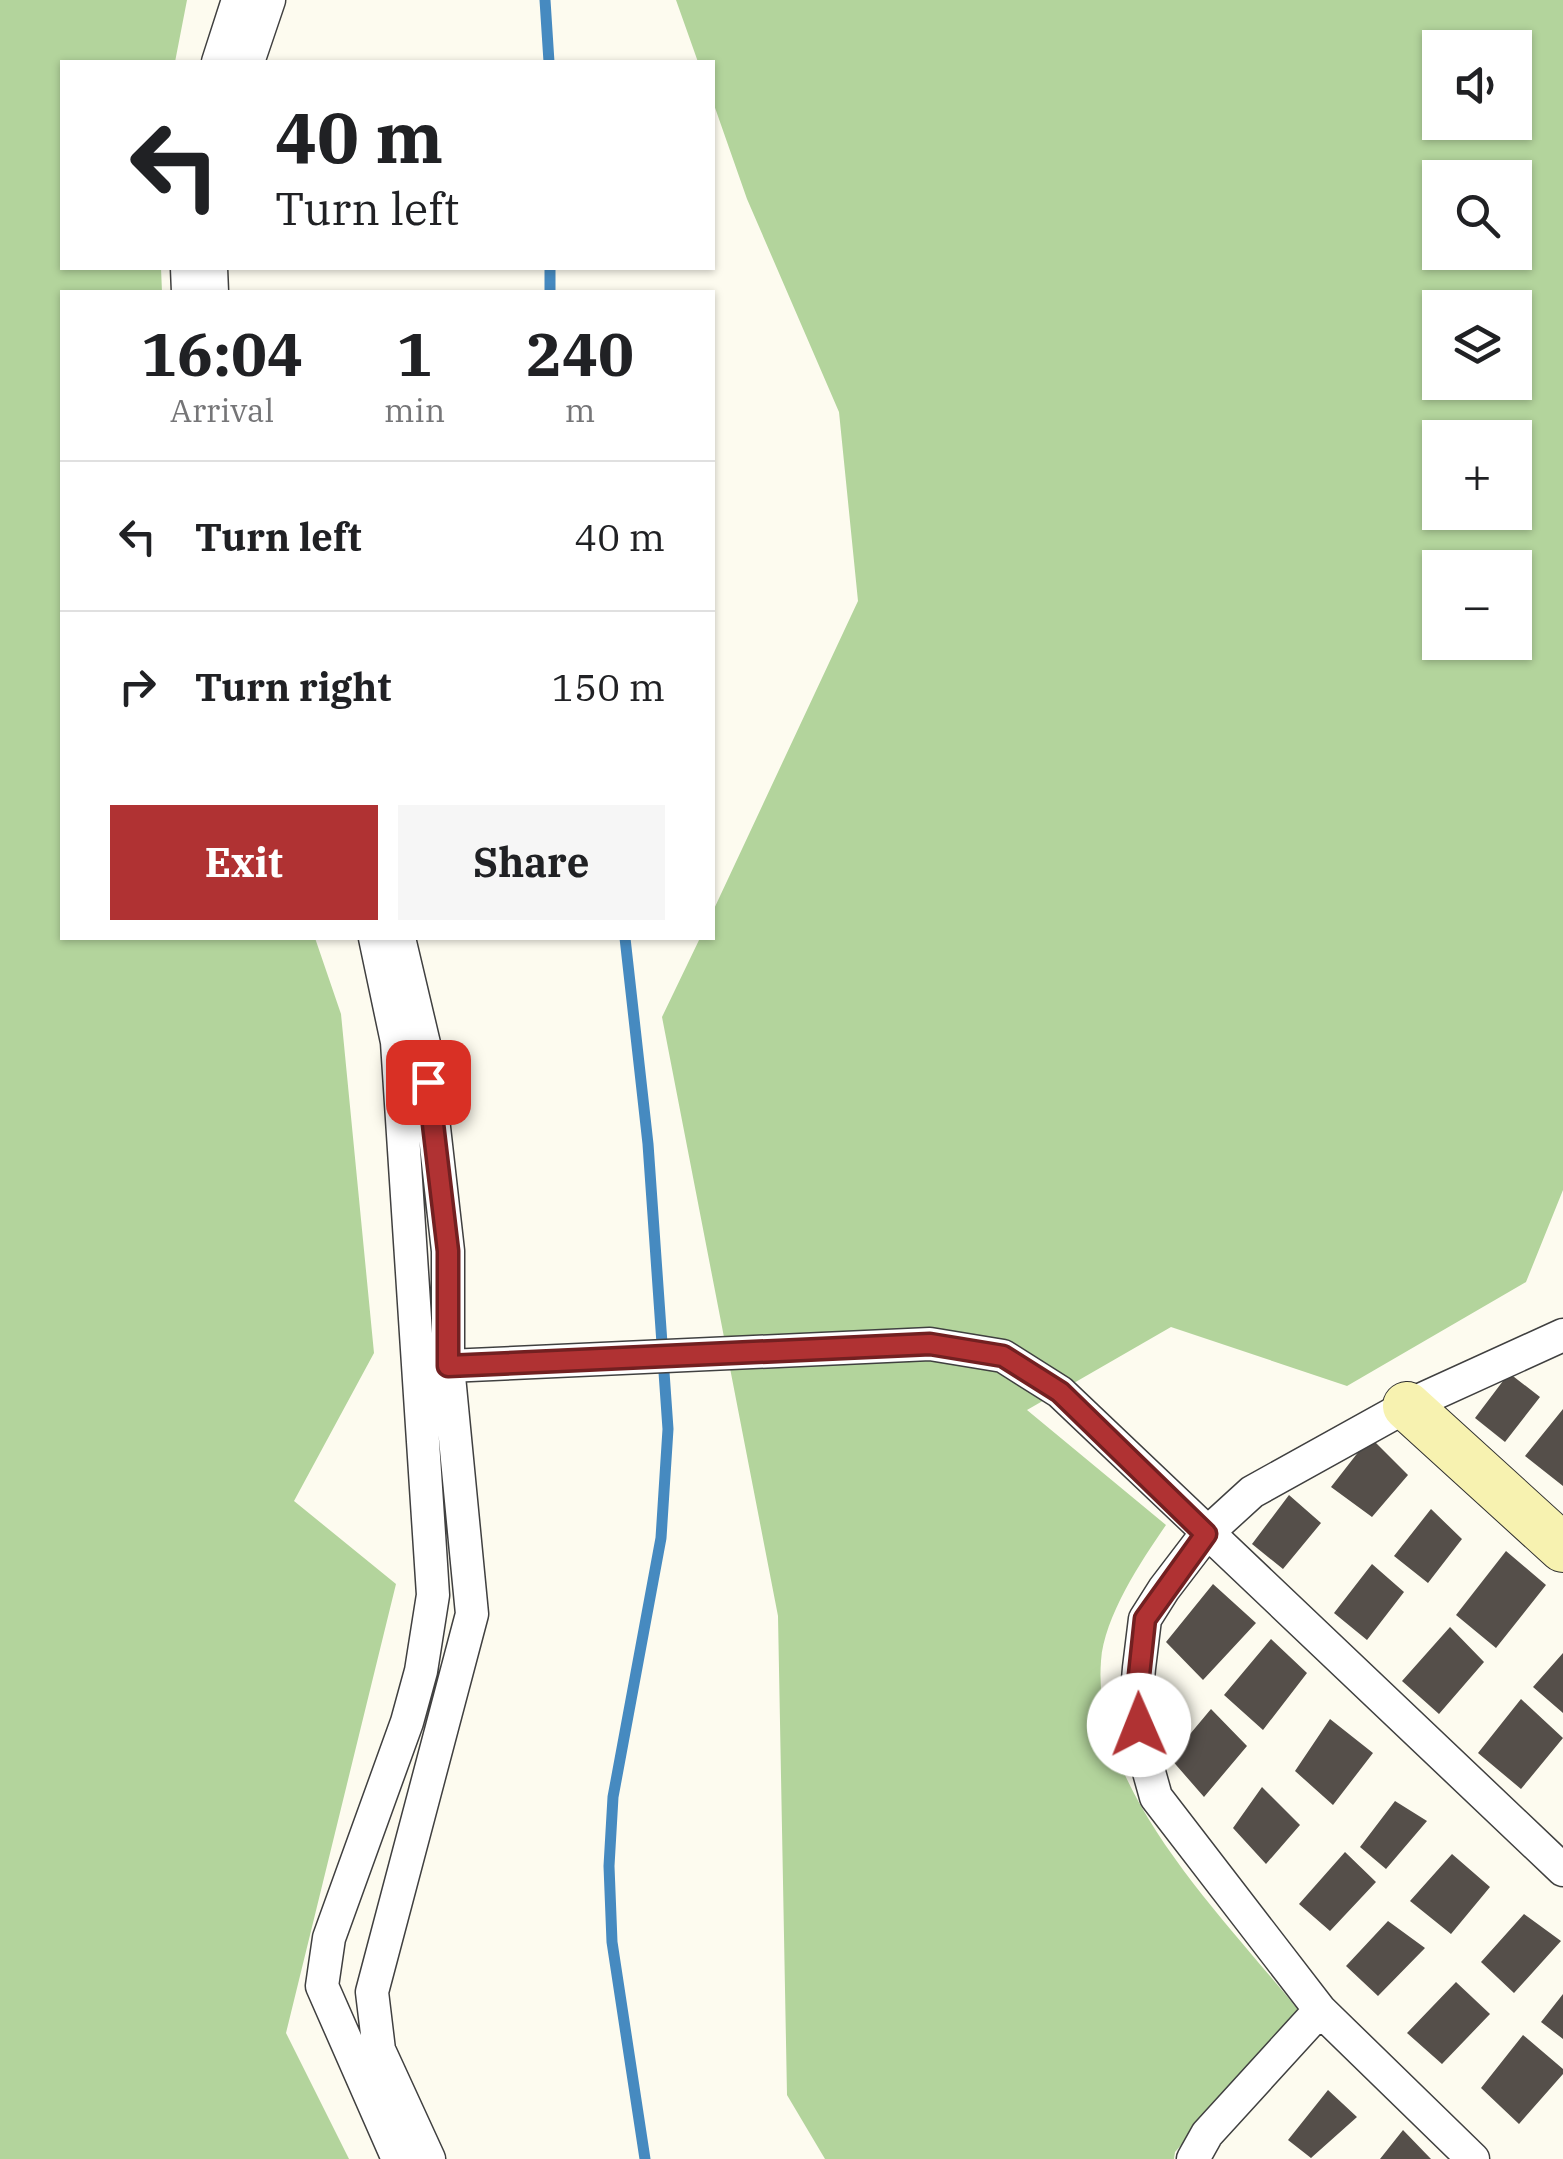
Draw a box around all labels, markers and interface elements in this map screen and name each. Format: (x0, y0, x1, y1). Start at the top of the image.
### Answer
map controls (1422, 30, 1532, 660)
button: sound (1422, 30, 1532, 140)
text: 40 m (275, 91, 443, 182)
icon: left (110, 100, 240, 230)
button: search (1422, 160, 1532, 270)
text: Turn left (275, 179, 459, 237)
button: layers (1422, 290, 1532, 400)
text: 16:04 (141, 314, 303, 393)
text: 1 (397, 314, 433, 393)
text: 240 (526, 314, 634, 393)
text: Arrival (170, 389, 274, 431)
text: min (384, 389, 445, 431)
text: m (565, 389, 595, 431)
button: + (1422, 420, 1532, 530)
icon: left (110, 509, 165, 564)
text: Turn left (195, 512, 362, 561)
text: 40 m (574, 512, 665, 561)
button: − (1422, 550, 1532, 660)
icon: right (110, 659, 165, 714)
text: Turn right (195, 662, 391, 711)
text: 150 m (552, 662, 665, 711)
button: Exit (110, 805, 378, 920)
button: Share (398, 805, 665, 920)
pin (386, 1040, 471, 1125)
icon: arrive (401, 1055, 456, 1110)
position arrow (1087, 1673, 1191, 1777)

